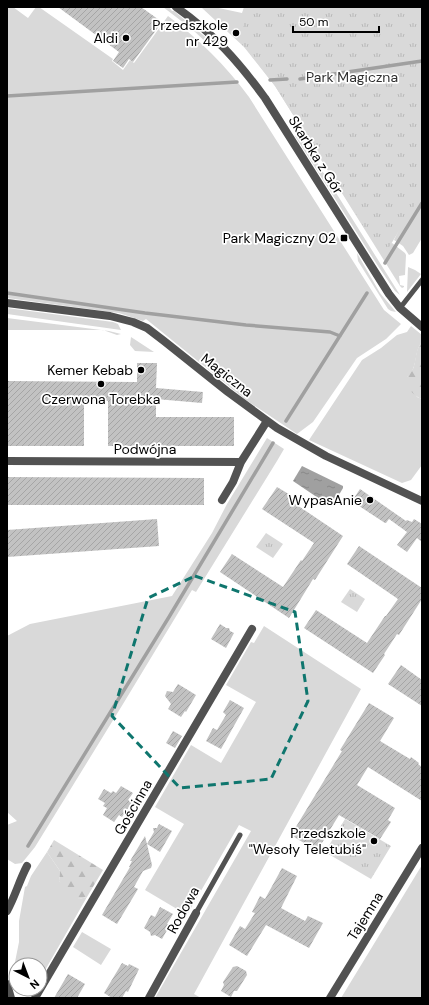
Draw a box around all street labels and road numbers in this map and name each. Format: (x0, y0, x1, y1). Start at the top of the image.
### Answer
street label: Skarbka z Gór (285, 112, 347, 198)
street label: Magiczna (198, 349, 256, 401)
street label: Podwójna (114, 440, 176, 458)
street label: Gościnna (110, 776, 156, 838)
street label: Rodowa (163, 883, 203, 937)
street label: Tajemna (343, 888, 387, 944)

